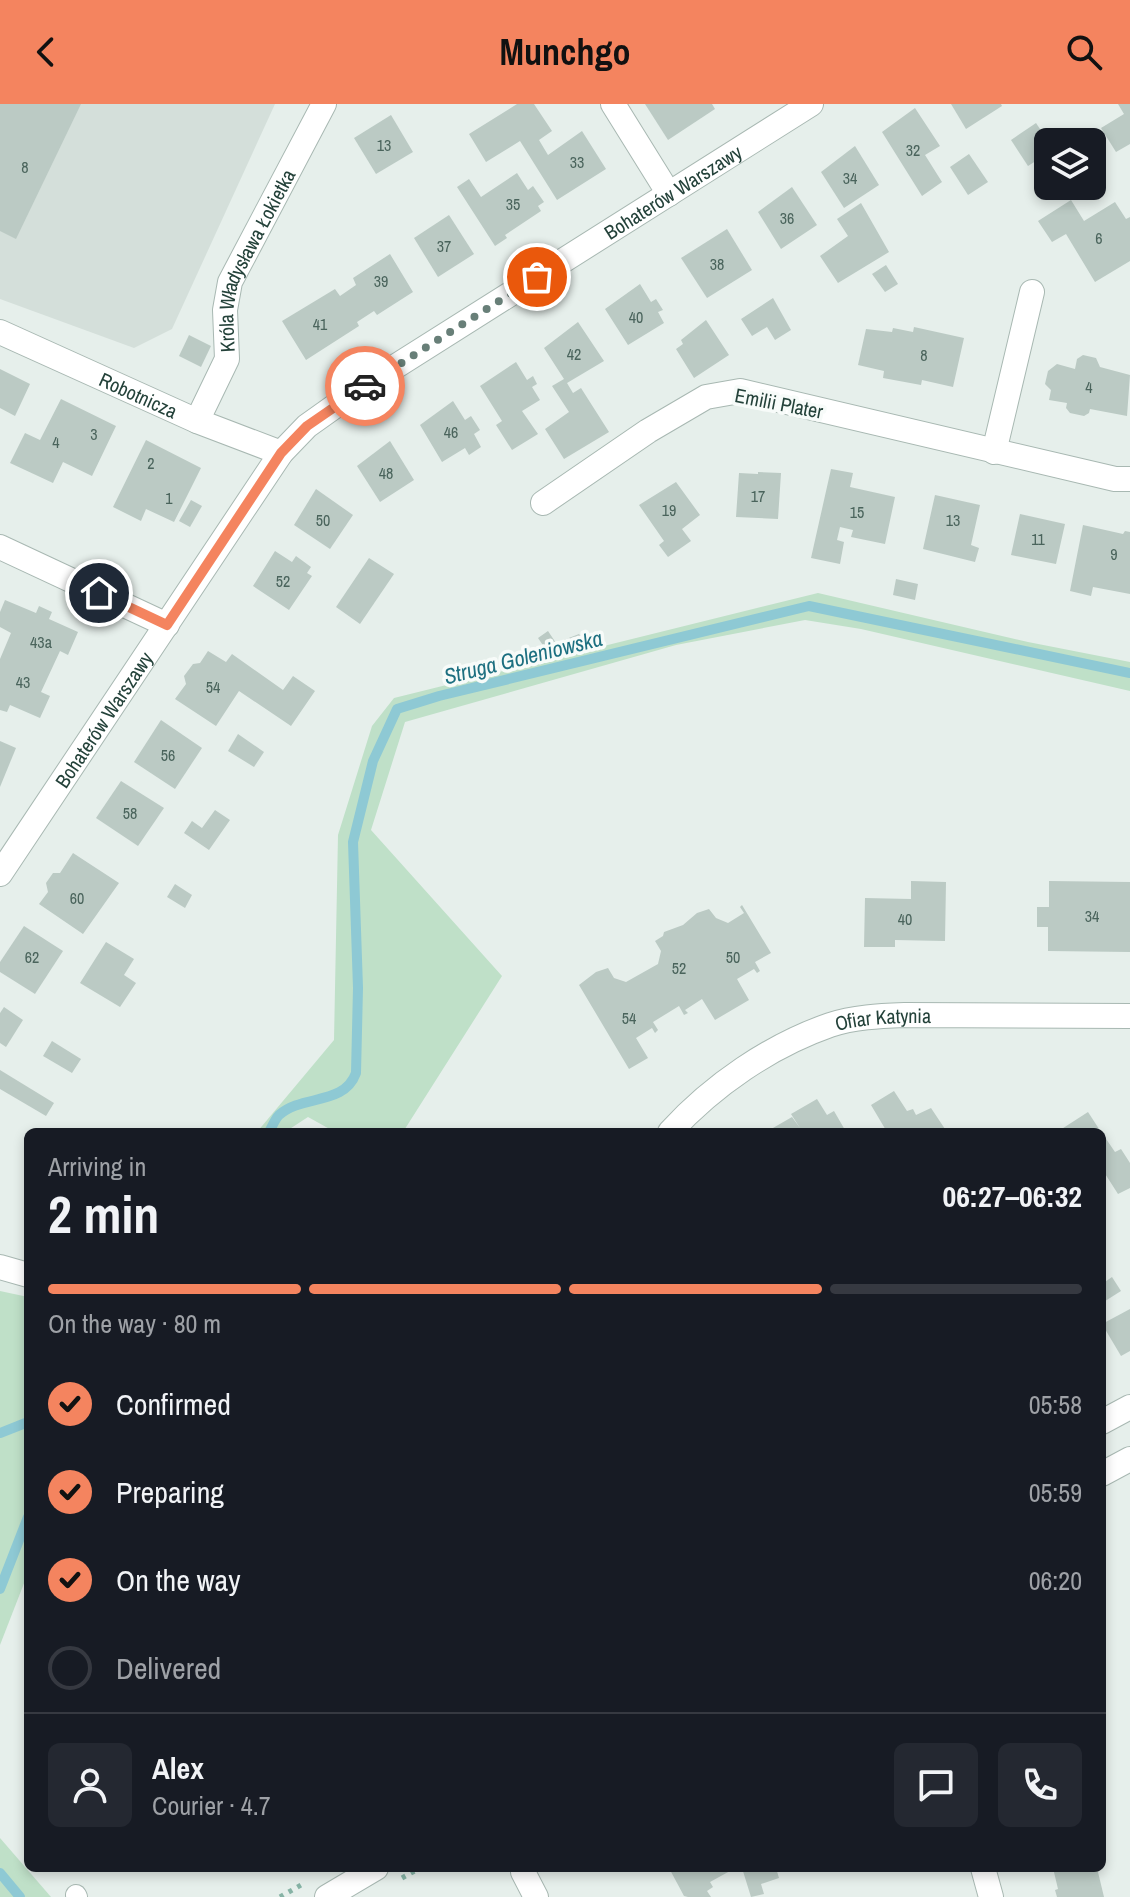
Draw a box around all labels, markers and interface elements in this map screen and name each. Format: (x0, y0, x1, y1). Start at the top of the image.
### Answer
text: Munchgo (499, 28, 631, 76)
icon: back (24, 30, 68, 74)
icon: search (1062, 30, 1106, 74)
map controls (1034, 128, 1106, 200)
button: layers (1034, 128, 1106, 200)
house number: 13 (377, 134, 391, 156)
street label: Bohaterów Warszawy (598, 137, 747, 245)
house number: 32 (906, 139, 920, 161)
house number: 33 (570, 151, 584, 173)
house number: 8 (21, 156, 29, 178)
street label: Króla Władysława Łokietka (211, 164, 301, 353)
house number: 34 (843, 167, 857, 189)
house number: 35 (506, 193, 520, 215)
house number: 36 (780, 207, 794, 229)
house number: 6 (1095, 227, 1103, 249)
house number: 37 (437, 235, 451, 257)
pin (503, 243, 571, 311)
house number: 38 (710, 253, 724, 275)
icon: bag (515, 255, 559, 299)
house number: 39 (374, 270, 388, 292)
house number: 40 (629, 306, 643, 328)
house number: 41 (313, 313, 328, 335)
house number: 42 (567, 343, 581, 365)
house number: 8 (920, 344, 928, 366)
courier (325, 346, 405, 426)
icon: car (343, 364, 387, 408)
street label: Robotnicza (95, 365, 182, 424)
house number: 4 (1085, 376, 1093, 398)
street label: Emilii Plater (733, 381, 826, 425)
house number: 46 (444, 421, 458, 443)
house number: 3 (90, 423, 98, 445)
house number: 4 (52, 431, 60, 453)
house number: 2 (147, 452, 155, 474)
house number: 48 (379, 462, 393, 484)
house number: 17 (751, 485, 765, 507)
house number: 1 (165, 487, 173, 509)
house number: 19 (662, 499, 676, 521)
house number: 15 (850, 501, 864, 523)
house number: 50 (316, 509, 330, 531)
house number: 13 (946, 509, 960, 531)
house number: 11 (1031, 528, 1046, 550)
house number: 9 (1110, 543, 1118, 565)
pin (65, 559, 133, 627)
house number: 52 (276, 570, 290, 592)
icon: home (77, 571, 121, 615)
water label: Struga Goleniowska (441, 623, 605, 691)
house number: 43a (30, 631, 53, 653)
street label: Bohaterów Warszawy (48, 645, 159, 793)
house number: 43 (16, 671, 30, 693)
house number: 54 (206, 676, 220, 698)
house number: 56 (161, 744, 175, 766)
house number: 58 (123, 802, 137, 824)
house number: 60 (70, 887, 84, 909)
house number: 34 (1085, 905, 1099, 927)
house number: 40 (898, 908, 912, 930)
house number: 62 (25, 946, 39, 968)
house number: 50 (726, 946, 740, 968)
house number: 52 (672, 957, 686, 979)
street label: Ofiar Katynia (832, 1001, 931, 1036)
house number: 54 (622, 1007, 636, 1029)
text: Arriving in (48, 1149, 146, 1184)
text: 06:27–06:32 (943, 1176, 1082, 1216)
text: 2 min (48, 1179, 159, 1249)
text: On the way · 80 m (48, 1306, 221, 1341)
icon: check (48, 1382, 92, 1426)
text: Confirmed (116, 1384, 231, 1424)
text: 05:58 (1029, 1387, 1082, 1422)
icon: check (48, 1470, 92, 1514)
text: Preparing (116, 1472, 224, 1512)
text: 05:59 (1029, 1475, 1082, 1510)
icon: check (48, 1558, 92, 1602)
text: On the way (116, 1560, 240, 1600)
text: 06:20 (1029, 1563, 1082, 1598)
text: Delivered (116, 1648, 221, 1688)
button: person (48, 1743, 132, 1827)
button: chat (894, 1743, 978, 1827)
button: phone (998, 1743, 1082, 1827)
text: Alex (152, 1748, 204, 1788)
text: Courier · 4.7 (152, 1788, 271, 1823)

